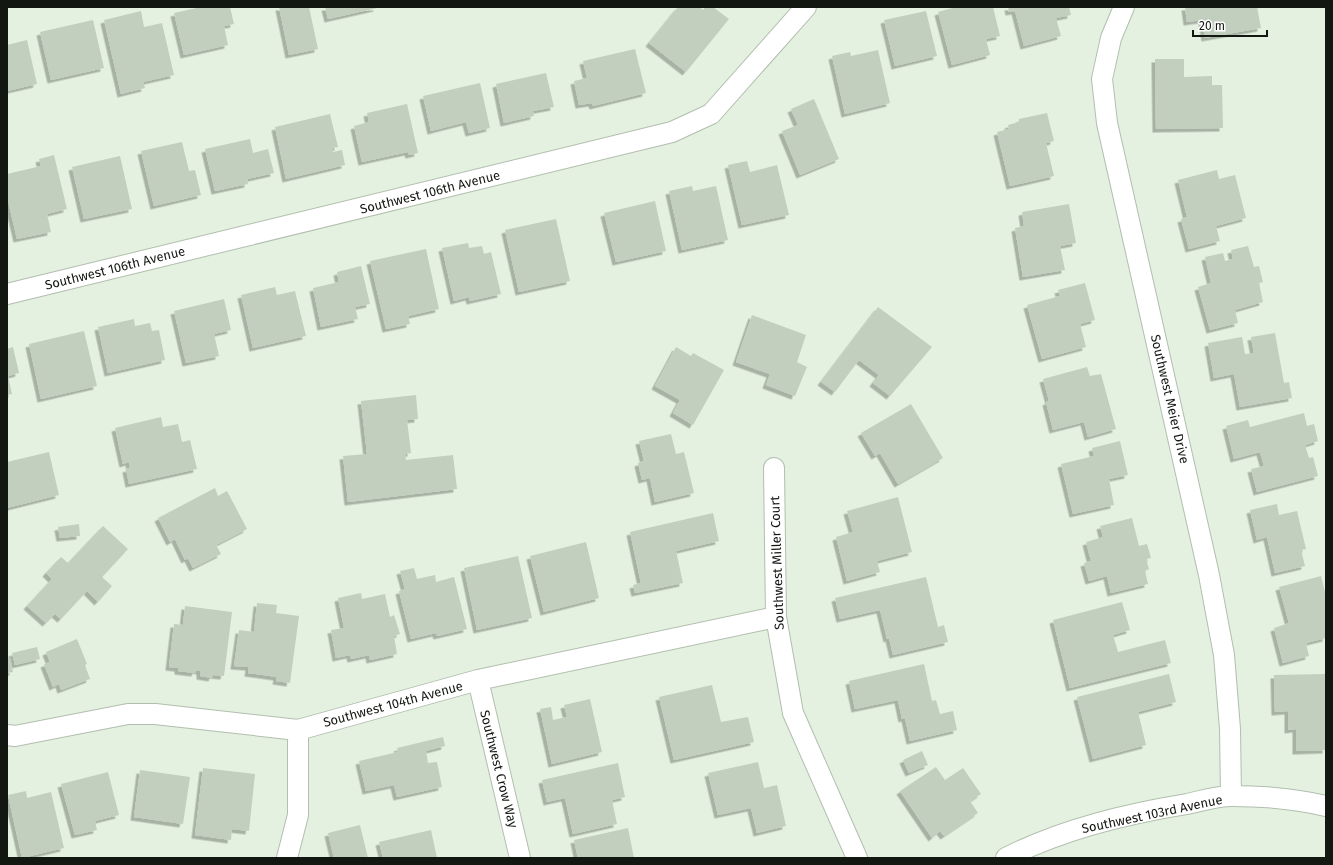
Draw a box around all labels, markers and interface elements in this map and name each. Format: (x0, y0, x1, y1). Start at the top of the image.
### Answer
scale bar (1193, 12, 1267, 38)
text: 20 m (1199, 19, 1225, 33)
street label: Southwest 106th Avenue (358, 167, 502, 217)
street label: Southwest 106th Avenue (43, 243, 187, 293)
street label: Southwest Meier Drive (1148, 333, 1192, 465)
street label: Southwest Miller Court (767, 496, 787, 630)
street label: Southwest 104th Avenue (322, 678, 464, 730)
street label: Southwest Crow Way (477, 709, 521, 830)
street label: Southwest 103rd Avenue (1080, 792, 1224, 836)

